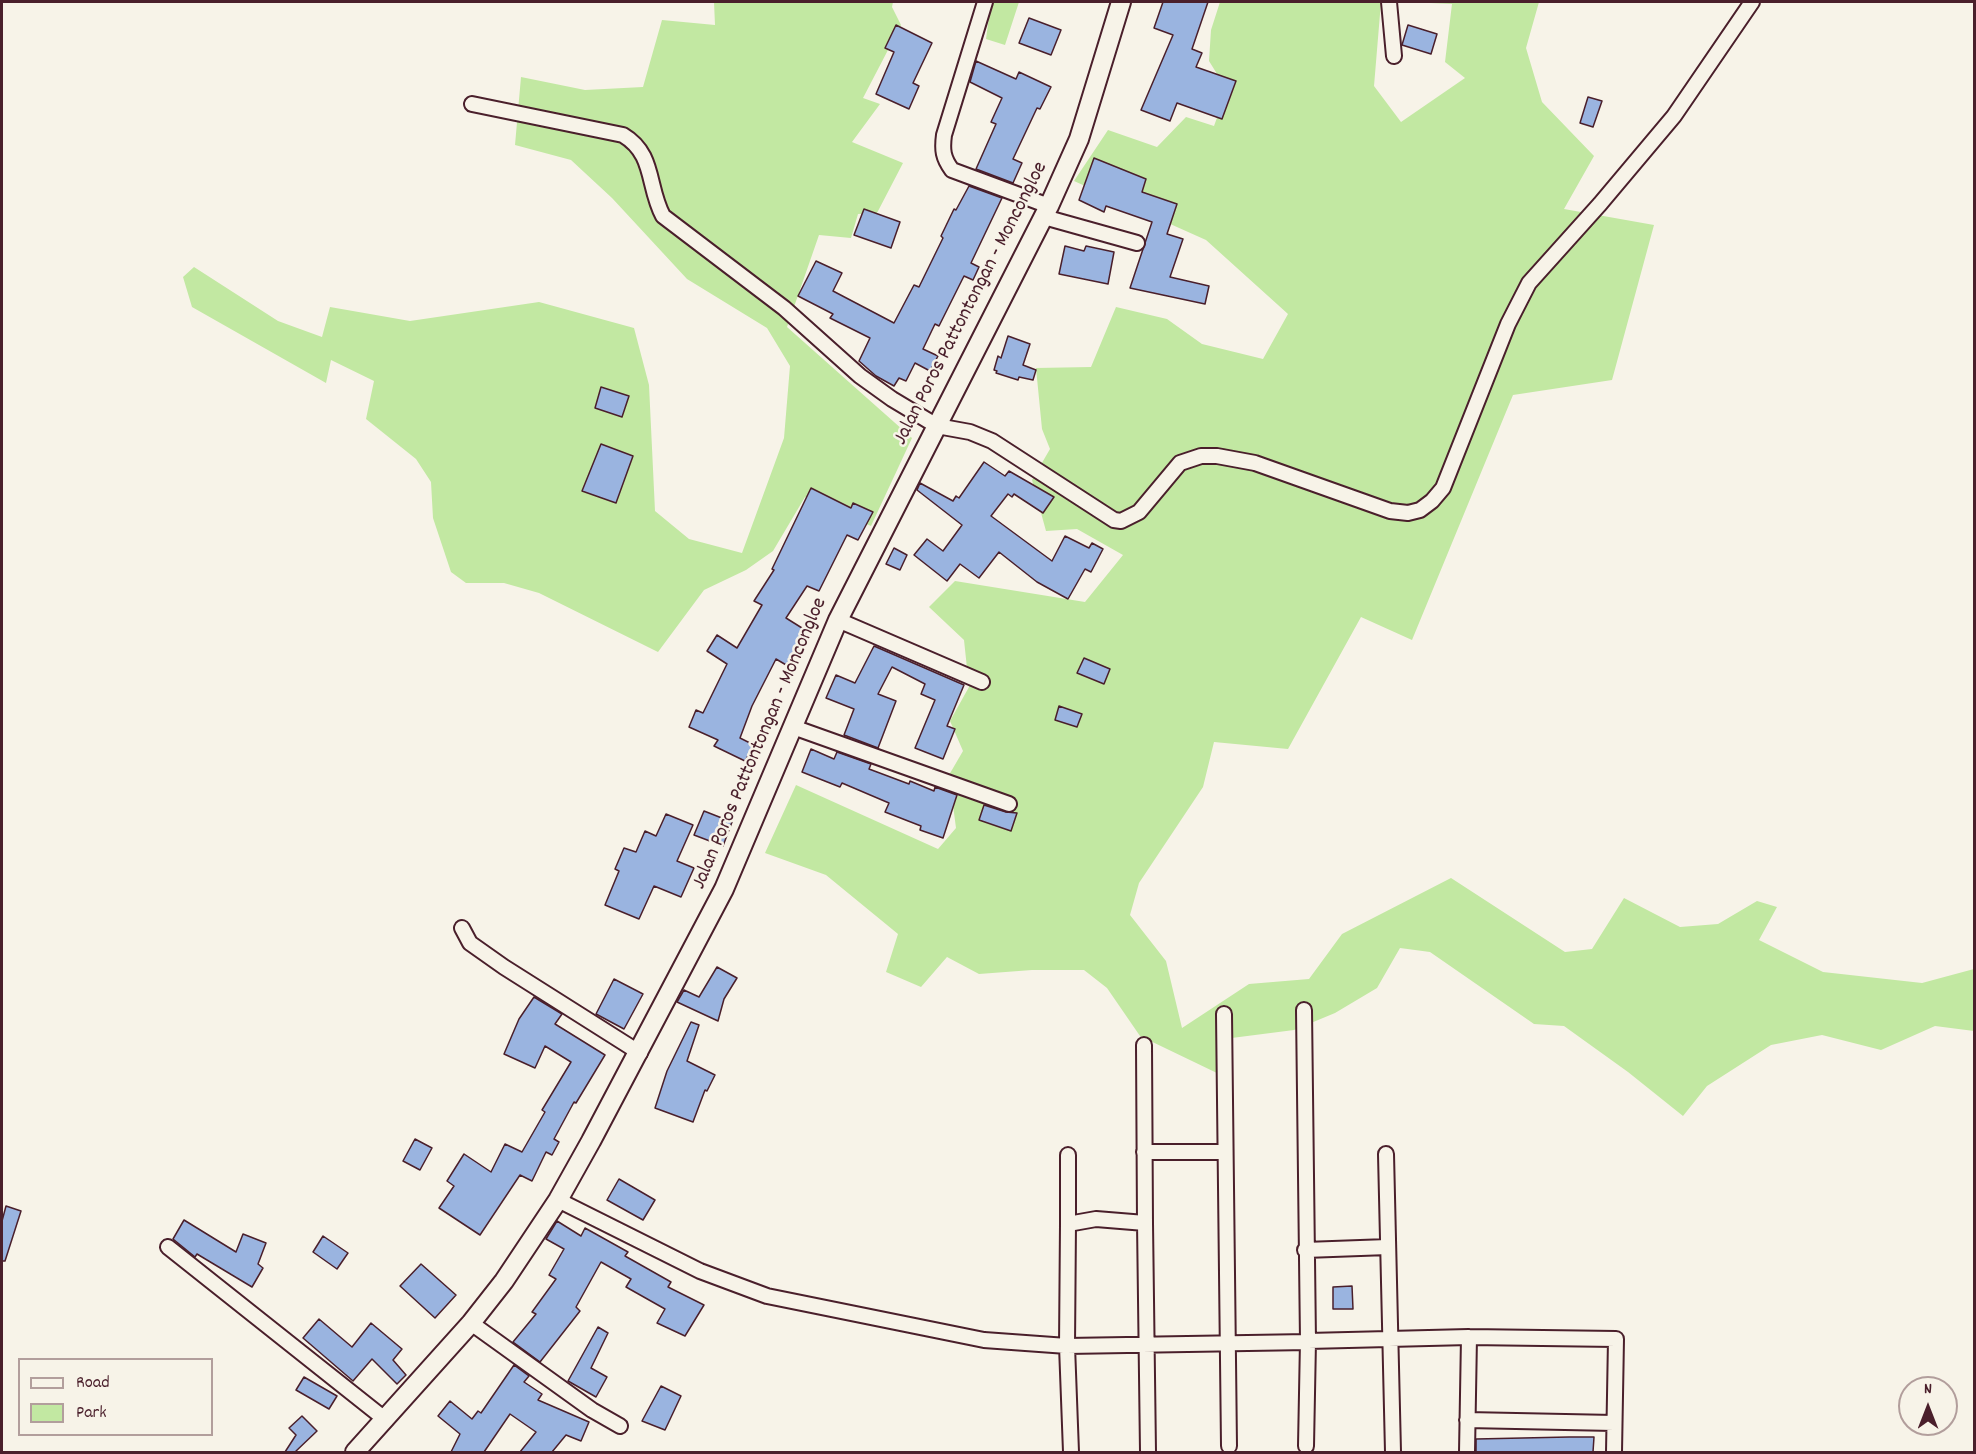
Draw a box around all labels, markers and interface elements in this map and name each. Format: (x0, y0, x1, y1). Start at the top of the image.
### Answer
street label: Jalan Poros Pattontongan - Moncongloe (889, 158, 1055, 450)
street label: Jalan Poros Pattontongan - Moncongloe (688, 594, 834, 894)
legend (18, 1358, 213, 1436)
text: Road (76, 1371, 110, 1396)
north arrow (1898, 1376, 1958, 1436)
text: N (1924, 1378, 1932, 1401)
text: Park (76, 1401, 107, 1426)

